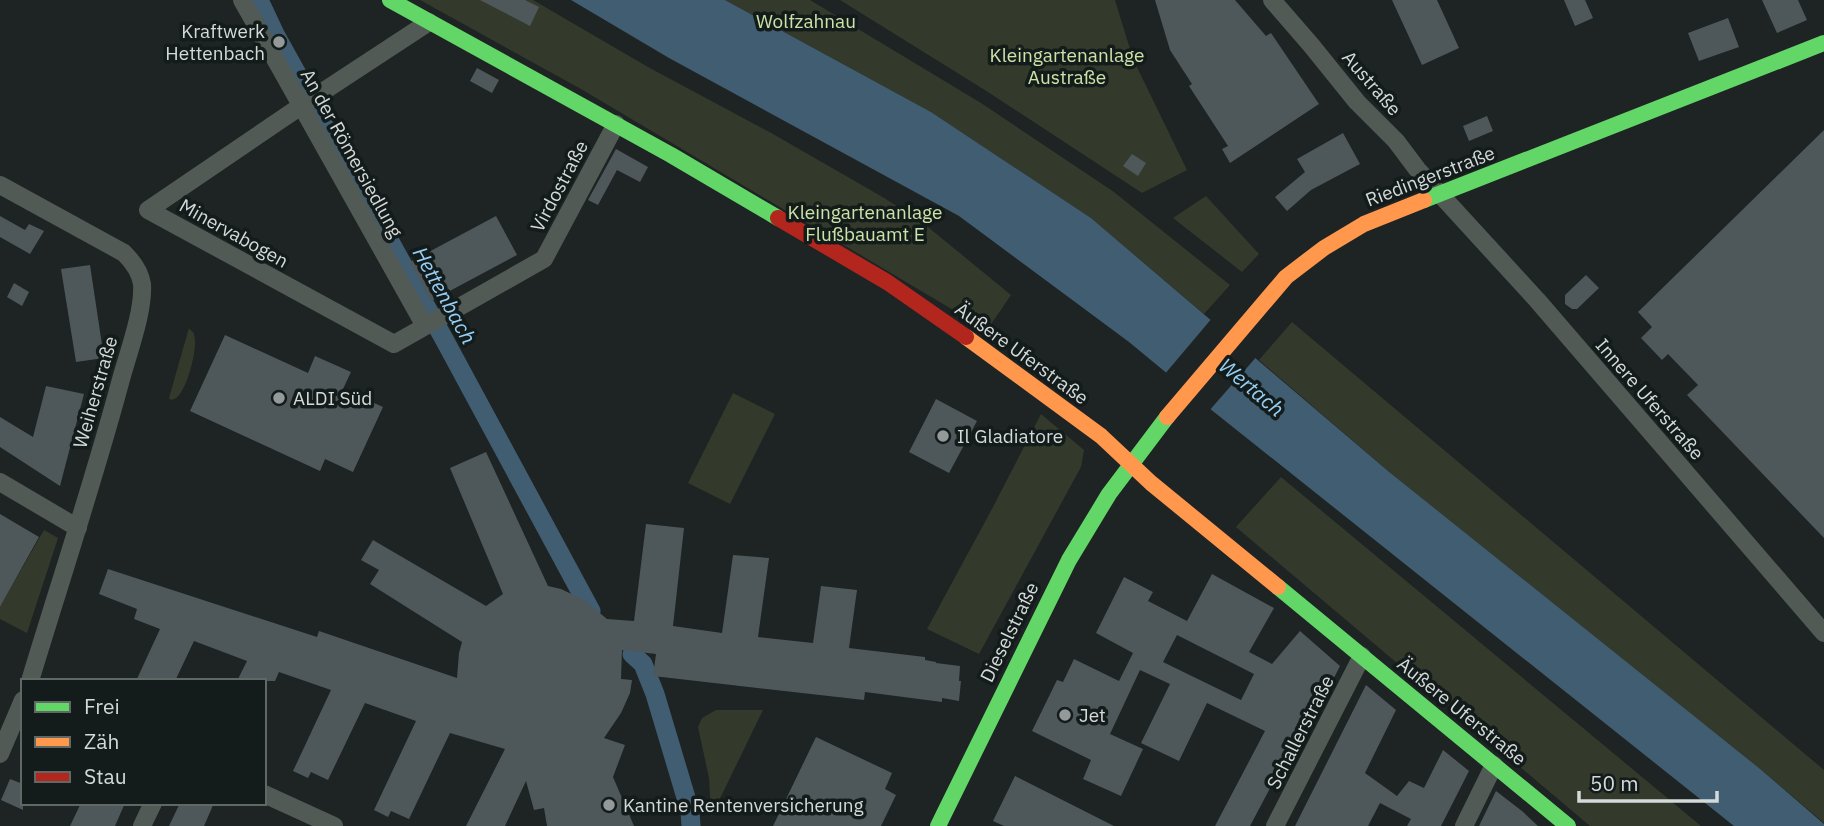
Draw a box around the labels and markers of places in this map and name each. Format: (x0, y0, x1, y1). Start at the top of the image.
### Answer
place label: Kraftwerk Hettenbach (165, 19, 265, 65)
marker: Kraftwerk Hettenbach (271, 34, 287, 50)
place label: ALDI Süd (293, 386, 372, 410)
marker: ALDI Süd (271, 390, 287, 406)
place label: Il Gladiatore (957, 424, 1063, 448)
marker: Il Gladiatore (935, 428, 951, 444)
place label: Jet (1079, 703, 1106, 727)
marker: Jet (1057, 707, 1073, 723)
place label: Kantine Rentenversicherung (623, 793, 864, 817)
marker: Kantine Rentenversicherung (601, 797, 617, 813)

